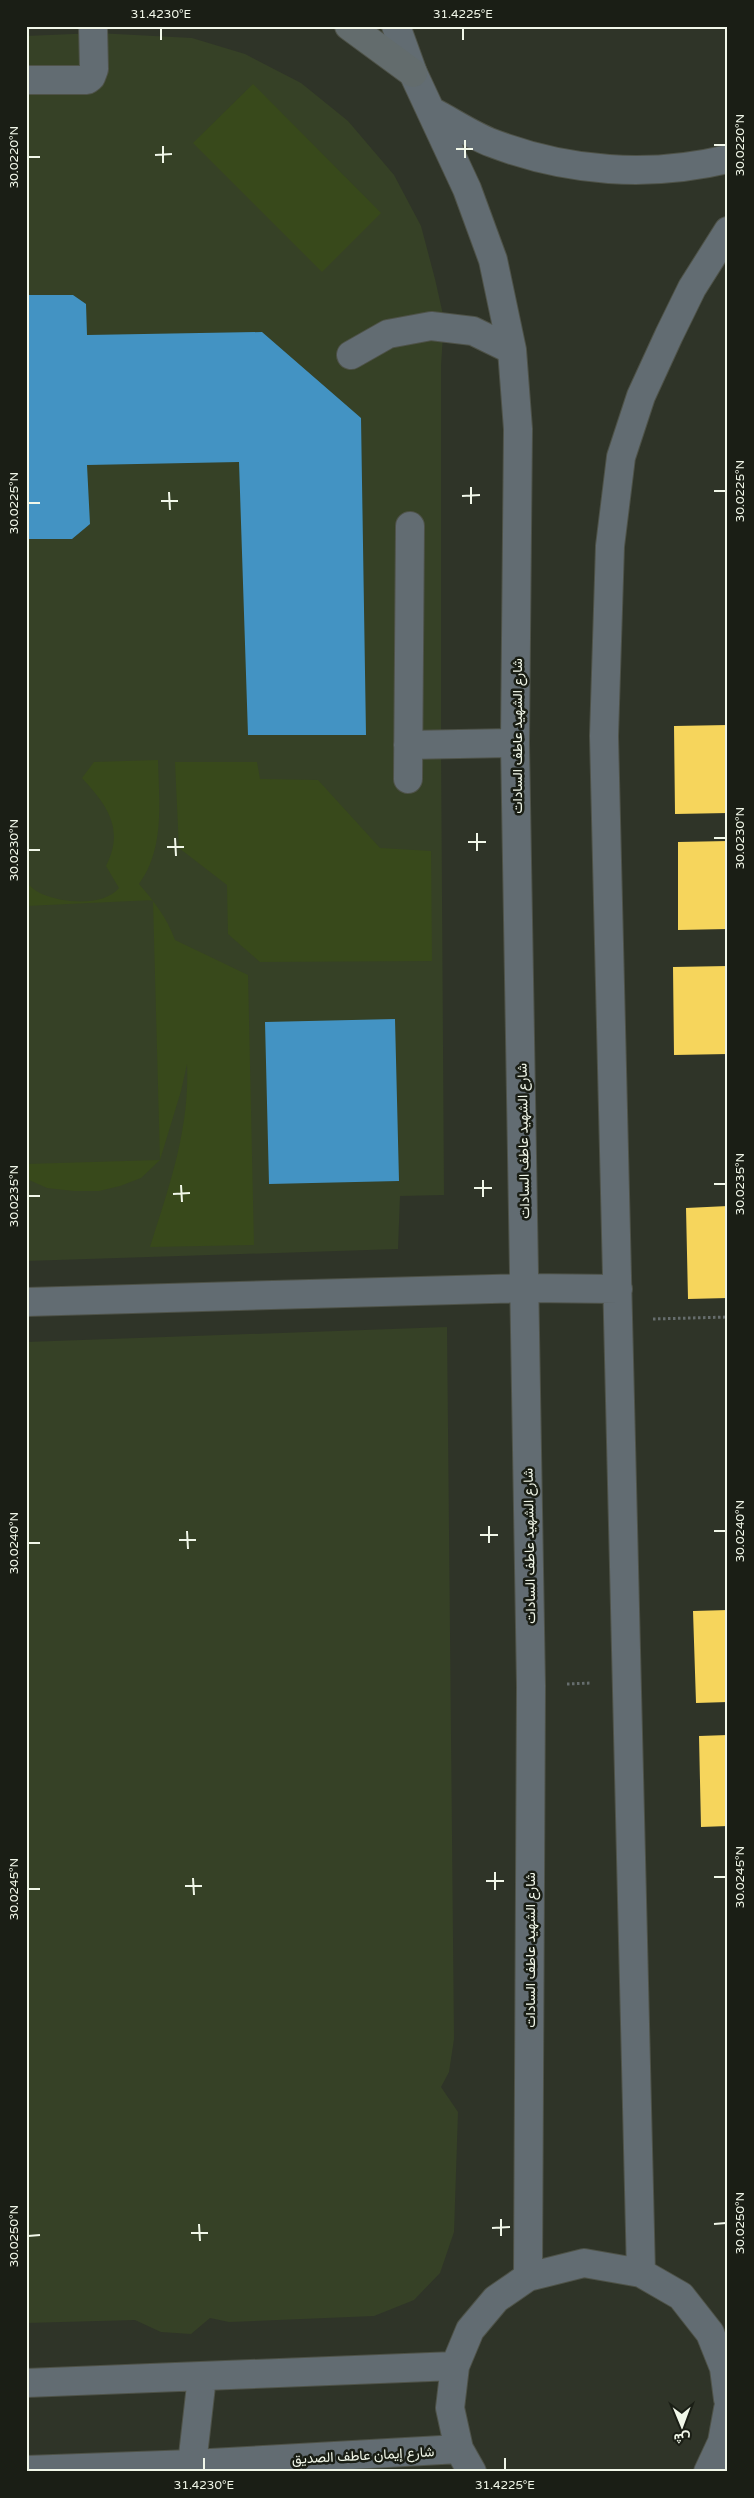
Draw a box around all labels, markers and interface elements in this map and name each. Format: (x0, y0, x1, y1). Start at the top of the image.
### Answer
text: 31.4230°E (131, 7, 191, 21)
text: 31.4225°E (433, 7, 493, 21)
text: 30.0220°N (733, 114, 747, 176)
text: 30.0220°N (7, 126, 21, 188)
text: 30.0225°N (733, 460, 747, 522)
text: 30.0225°N (7, 472, 21, 534)
street label: شارع الشهيد عاطف السادات (509, 658, 528, 814)
text: 30.0230°N (733, 807, 747, 869)
text: 30.0230°N (7, 819, 21, 881)
street label: شارع الشهيد عاطف السادات (514, 1063, 535, 1219)
text: 30.0235°N (733, 1153, 747, 1215)
text: 30.0235°N (7, 1165, 21, 1227)
street label: شارع الشهيد عاطف السادات (520, 1468, 541, 1624)
text: 30.0240°N (733, 1500, 747, 1562)
text: 30.0240°N (7, 1512, 21, 1574)
text: 30.0245°N (733, 1846, 747, 1908)
text: 30.0245°N (7, 1858, 21, 1920)
street label: شارع الشهيد عاطف السادات (522, 1872, 541, 2028)
text: 30.0250°N (733, 2192, 747, 2254)
text: 30.0250°N (7, 2205, 21, 2267)
north arrow (656, 2400, 706, 2450)
text: ش (673, 2430, 691, 2447)
street label: شارع إيمان عاطف الصديق (291, 2443, 435, 2470)
text: 31.4230°E (174, 2478, 234, 2492)
text: 31.4225°E (475, 2478, 535, 2492)

